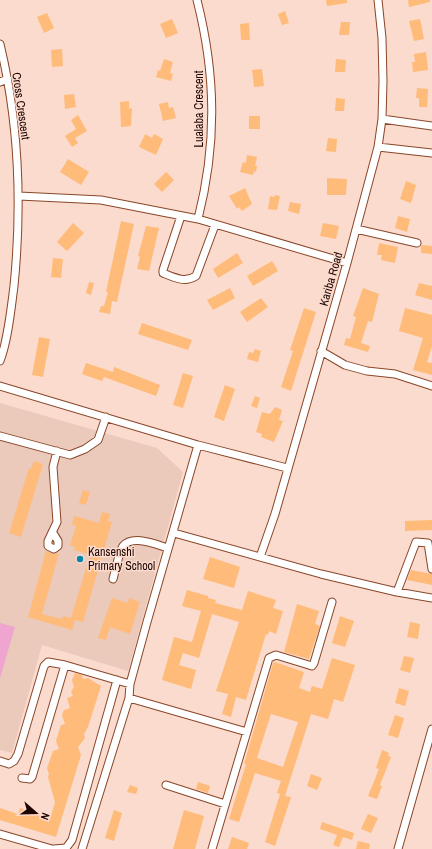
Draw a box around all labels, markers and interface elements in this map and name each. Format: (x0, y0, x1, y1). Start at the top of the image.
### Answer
street label: Lualaba Crescent (191, 70, 207, 148)
street label: Cross Crescent (8, 71, 34, 141)
street label: Kariba Road (316, 250, 346, 308)
place label: Kansenshi Primary School (88, 544, 155, 574)
marker: Kansenshi Primary School (75, 554, 85, 564)
north arrow (16, 793, 56, 833)
text: N (38, 811, 53, 822)

